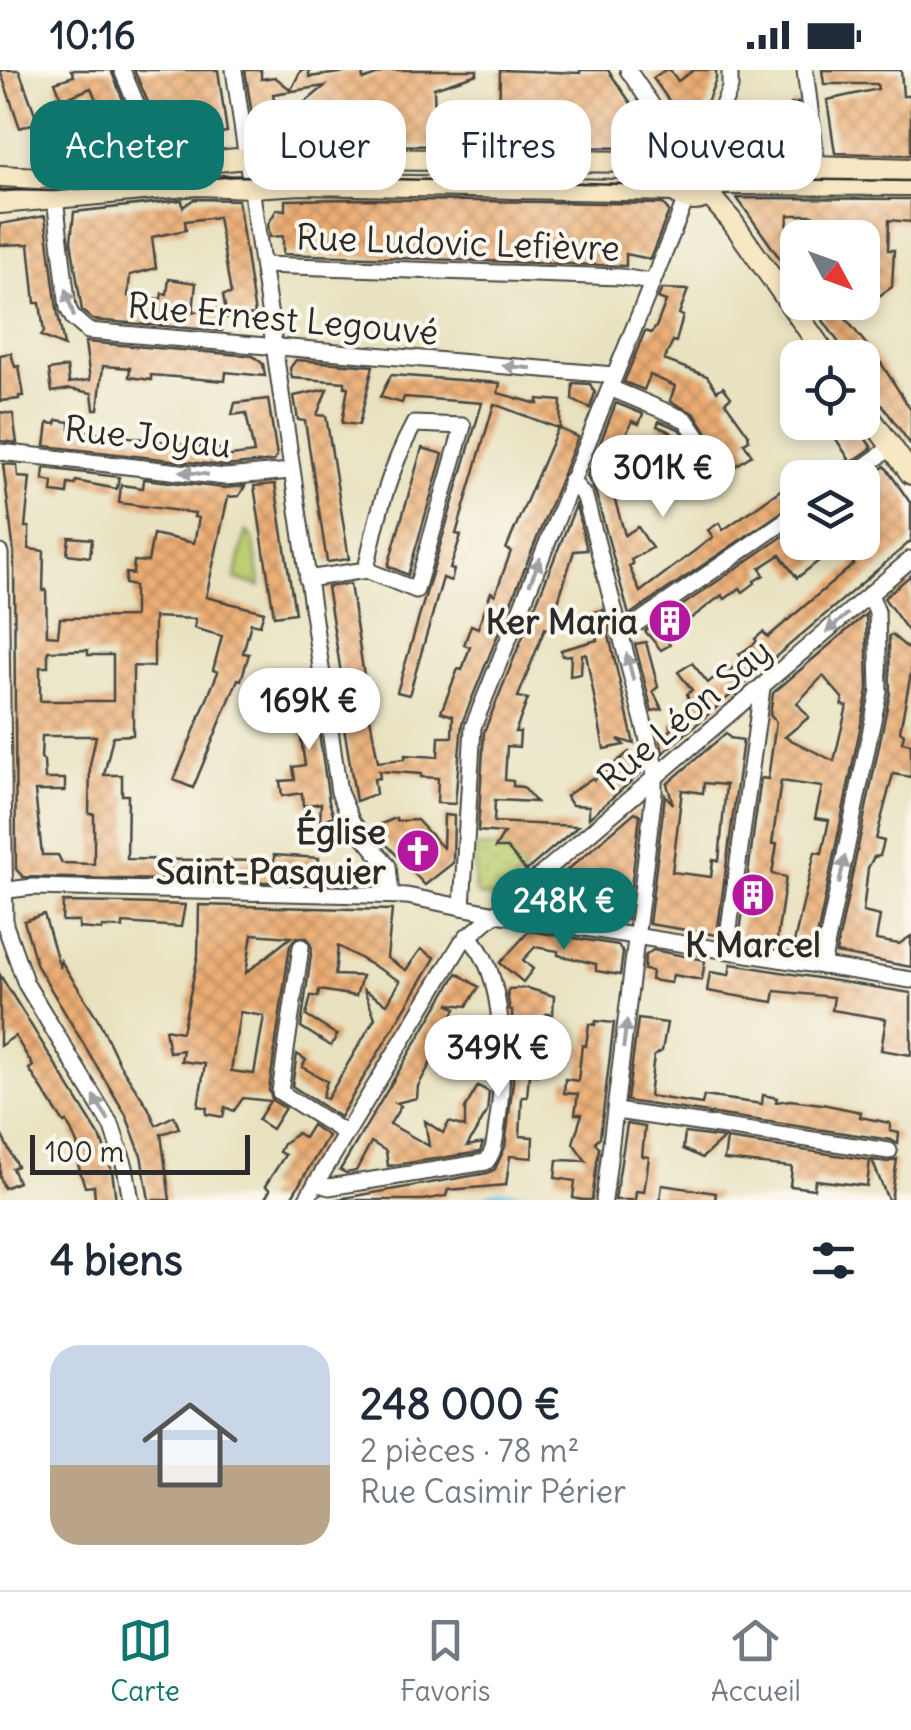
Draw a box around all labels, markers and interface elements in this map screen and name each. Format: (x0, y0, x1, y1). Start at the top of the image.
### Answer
text: 10:16 (50, 12, 136, 59)
chip: Acheter (30, 100, 224, 190)
chip: Louer (244, 100, 406, 190)
chip: Filtres (426, 100, 591, 190)
chip: Nouveau (611, 100, 821, 190)
street label: Rue Ludovic Lefièvre (295, 214, 621, 270)
north arrow (780, 220, 880, 320)
map controls (780, 220, 880, 560)
street label: Rue Ernest Legouvé (126, 283, 440, 353)
one-way arrow (62, 288, 78, 319)
button: locate (780, 340, 880, 440)
one-way arrow (500, 359, 532, 375)
street label: Rue Joyau (63, 405, 233, 467)
pin: 301K € (582, 435, 744, 520)
text: 301K € (613, 447, 713, 488)
button: layers (780, 460, 880, 560)
one-way arrow (177, 465, 209, 481)
one-way arrow (527, 556, 543, 586)
building icon: Ker Maria (647, 598, 693, 644)
place label: Ker Maria (486, 599, 638, 643)
one-way arrow (825, 611, 850, 633)
street label: Rue Léon Say (588, 628, 780, 800)
one-way arrow (622, 651, 637, 682)
pin: 169K € (228, 668, 390, 753)
text: 169K € (260, 680, 358, 721)
place label: Église Saint-Pasquier (156, 809, 387, 893)
church icon: Église Saint-Pasquier (395, 828, 441, 874)
one-way arrow (834, 854, 850, 885)
pin: 248K € (483, 868, 645, 953)
building icon: K Marcel (730, 872, 776, 918)
text: 248K € (513, 880, 615, 921)
place label: K Marcel (685, 922, 821, 966)
pin: 349K € (417, 1015, 579, 1100)
one-way arrow (618, 1017, 634, 1049)
text: 349K € (446, 1027, 550, 1068)
one-way arrow (93, 1094, 111, 1122)
scale bar (30, 1130, 250, 1174)
text: 100 m (45, 1134, 124, 1170)
icon: filters (806, 1233, 861, 1288)
text: 4 biens (50, 1234, 183, 1286)
text: 248 000 € (360, 1378, 561, 1430)
icon: home (130, 1385, 250, 1505)
text: 2 pièces · 78 m² (360, 1430, 579, 1471)
text: Rue Casimir Périer (360, 1471, 626, 1512)
tab: Carte (110, 1613, 180, 1709)
tab: Favoris (400, 1613, 491, 1709)
tab: Accueil (711, 1613, 801, 1709)

